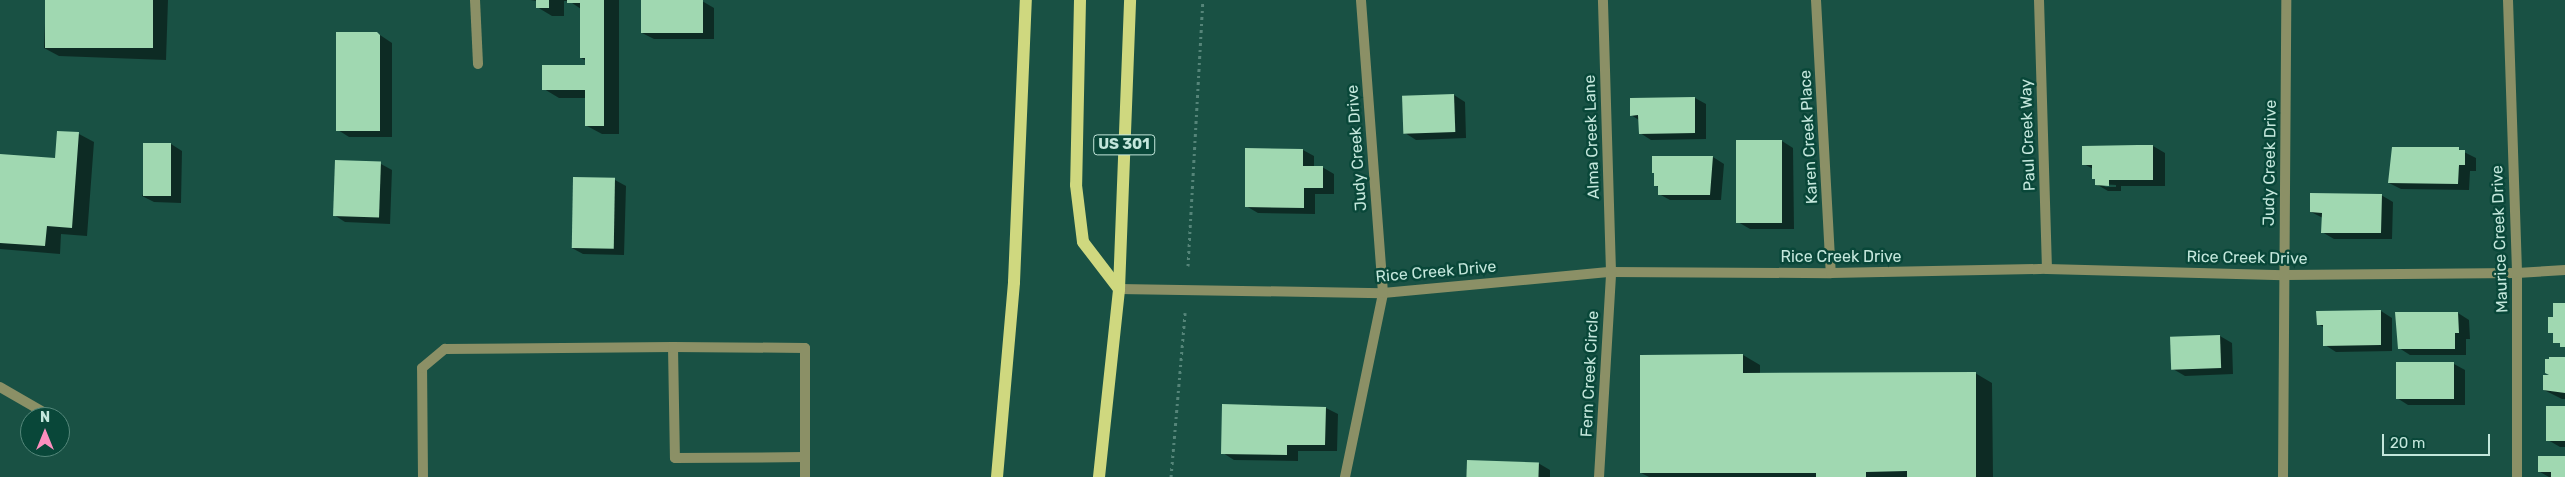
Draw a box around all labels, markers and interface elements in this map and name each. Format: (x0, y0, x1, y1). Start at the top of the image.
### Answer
street label: Karen Creek Place (1796, 69, 1822, 205)
street label: Alma Creek Lane (1580, 74, 1604, 200)
street label: Paul Creek Way (2016, 78, 2040, 192)
street label: Judy Creek Drive (1343, 84, 1371, 212)
street label: Judy Creek Drive (2259, 99, 2281, 227)
road number: US 301 (1093, 132, 1155, 158)
street label: Maurice Creek Drive (2488, 165, 2512, 313)
street label: Rice Creek Drive (1780, 247, 1902, 267)
street label: Rice Creek Drive (2186, 247, 2308, 269)
street label: Rice Creek Drive (1375, 257, 1497, 287)
street label: Fern Creek Circle (1577, 310, 1603, 438)
north arrow (20, 407, 70, 457)
text: N (40, 409, 50, 426)
scale bar (2385, 424, 2492, 456)
text: 20 m (2390, 434, 2425, 452)

